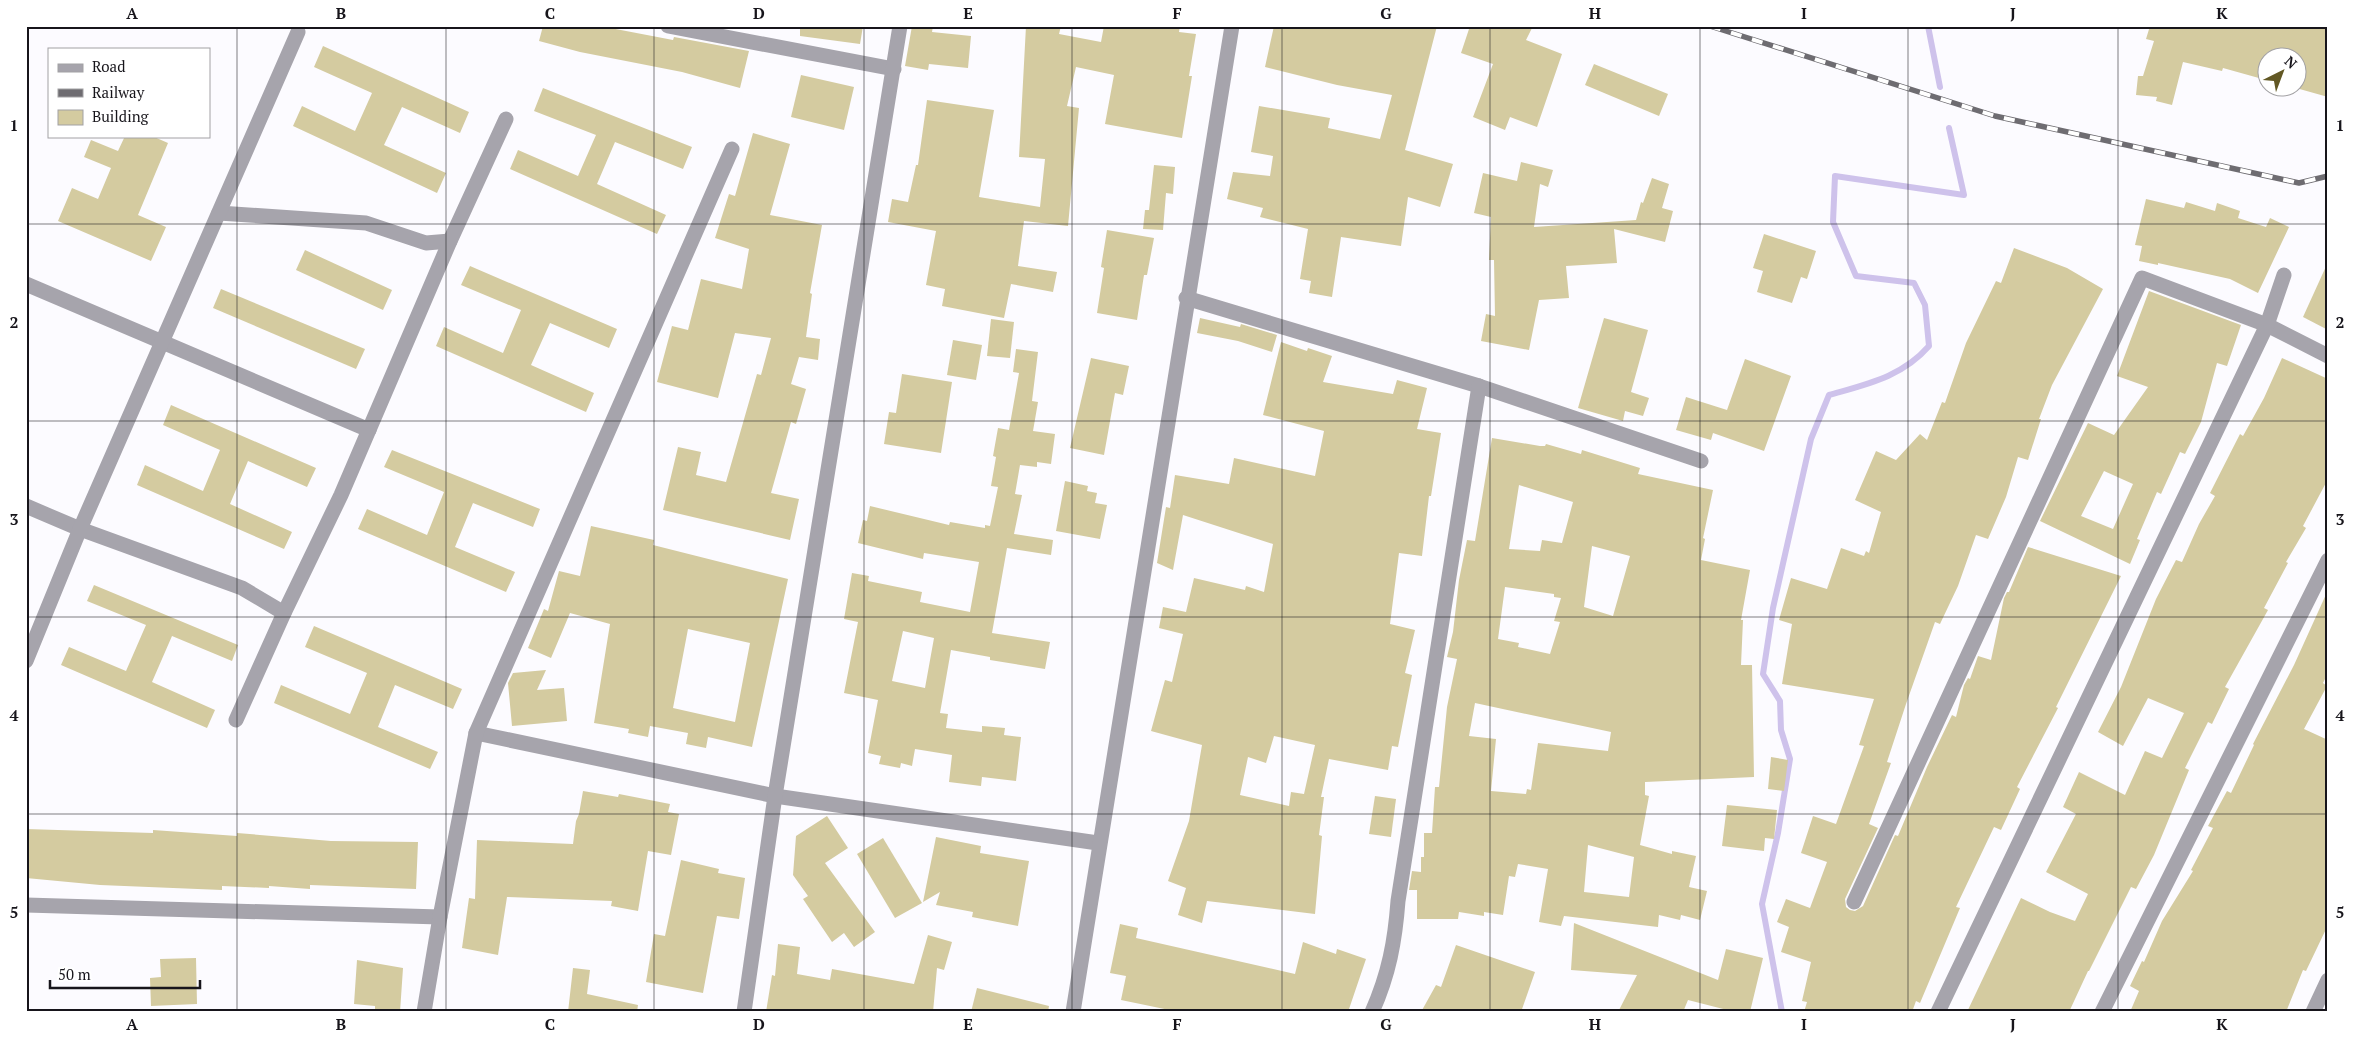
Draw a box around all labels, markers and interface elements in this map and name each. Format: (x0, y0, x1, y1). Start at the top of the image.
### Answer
text: A (126, 2, 138, 24)
text: B (336, 2, 346, 24)
text: C (545, 2, 555, 24)
text: D (753, 2, 765, 24)
text: E (963, 2, 973, 24)
text: F (1172, 2, 1182, 24)
text: G (1380, 2, 1392, 24)
text: H (1589, 2, 1601, 24)
text: I (1801, 2, 1807, 24)
text: J (2010, 2, 2016, 24)
text: K (2216, 2, 2228, 24)
legend (48, 48, 210, 138)
north arrow (2256, 48, 2306, 98)
text: N (2281, 51, 2302, 73)
text: Road (92, 56, 125, 76)
text: Railway (92, 82, 145, 102)
text: Building (92, 106, 150, 126)
text: 1 (9, 114, 19, 136)
text: 1 (2335, 114, 2345, 136)
text: 2 (9, 311, 19, 333)
text: 2 (2335, 311, 2345, 333)
text: 3 (9, 508, 19, 530)
text: 3 (2335, 508, 2345, 530)
text: 4 (9, 704, 19, 726)
text: 4 (2335, 704, 2345, 726)
text: 5 (9, 901, 19, 923)
text: 5 (2335, 901, 2345, 923)
scale bar (50, 958, 200, 990)
text: 50 m (58, 964, 91, 984)
text: A (126, 1013, 138, 1035)
text: B (336, 1013, 346, 1035)
text: C (545, 1013, 555, 1035)
text: D (753, 1013, 765, 1035)
text: E (963, 1013, 973, 1035)
text: F (1172, 1013, 1182, 1035)
text: G (1380, 1013, 1392, 1035)
text: H (1589, 1013, 1601, 1035)
text: I (1801, 1013, 1807, 1035)
text: J (2010, 1013, 2016, 1035)
text: K (2216, 1013, 2228, 1035)

